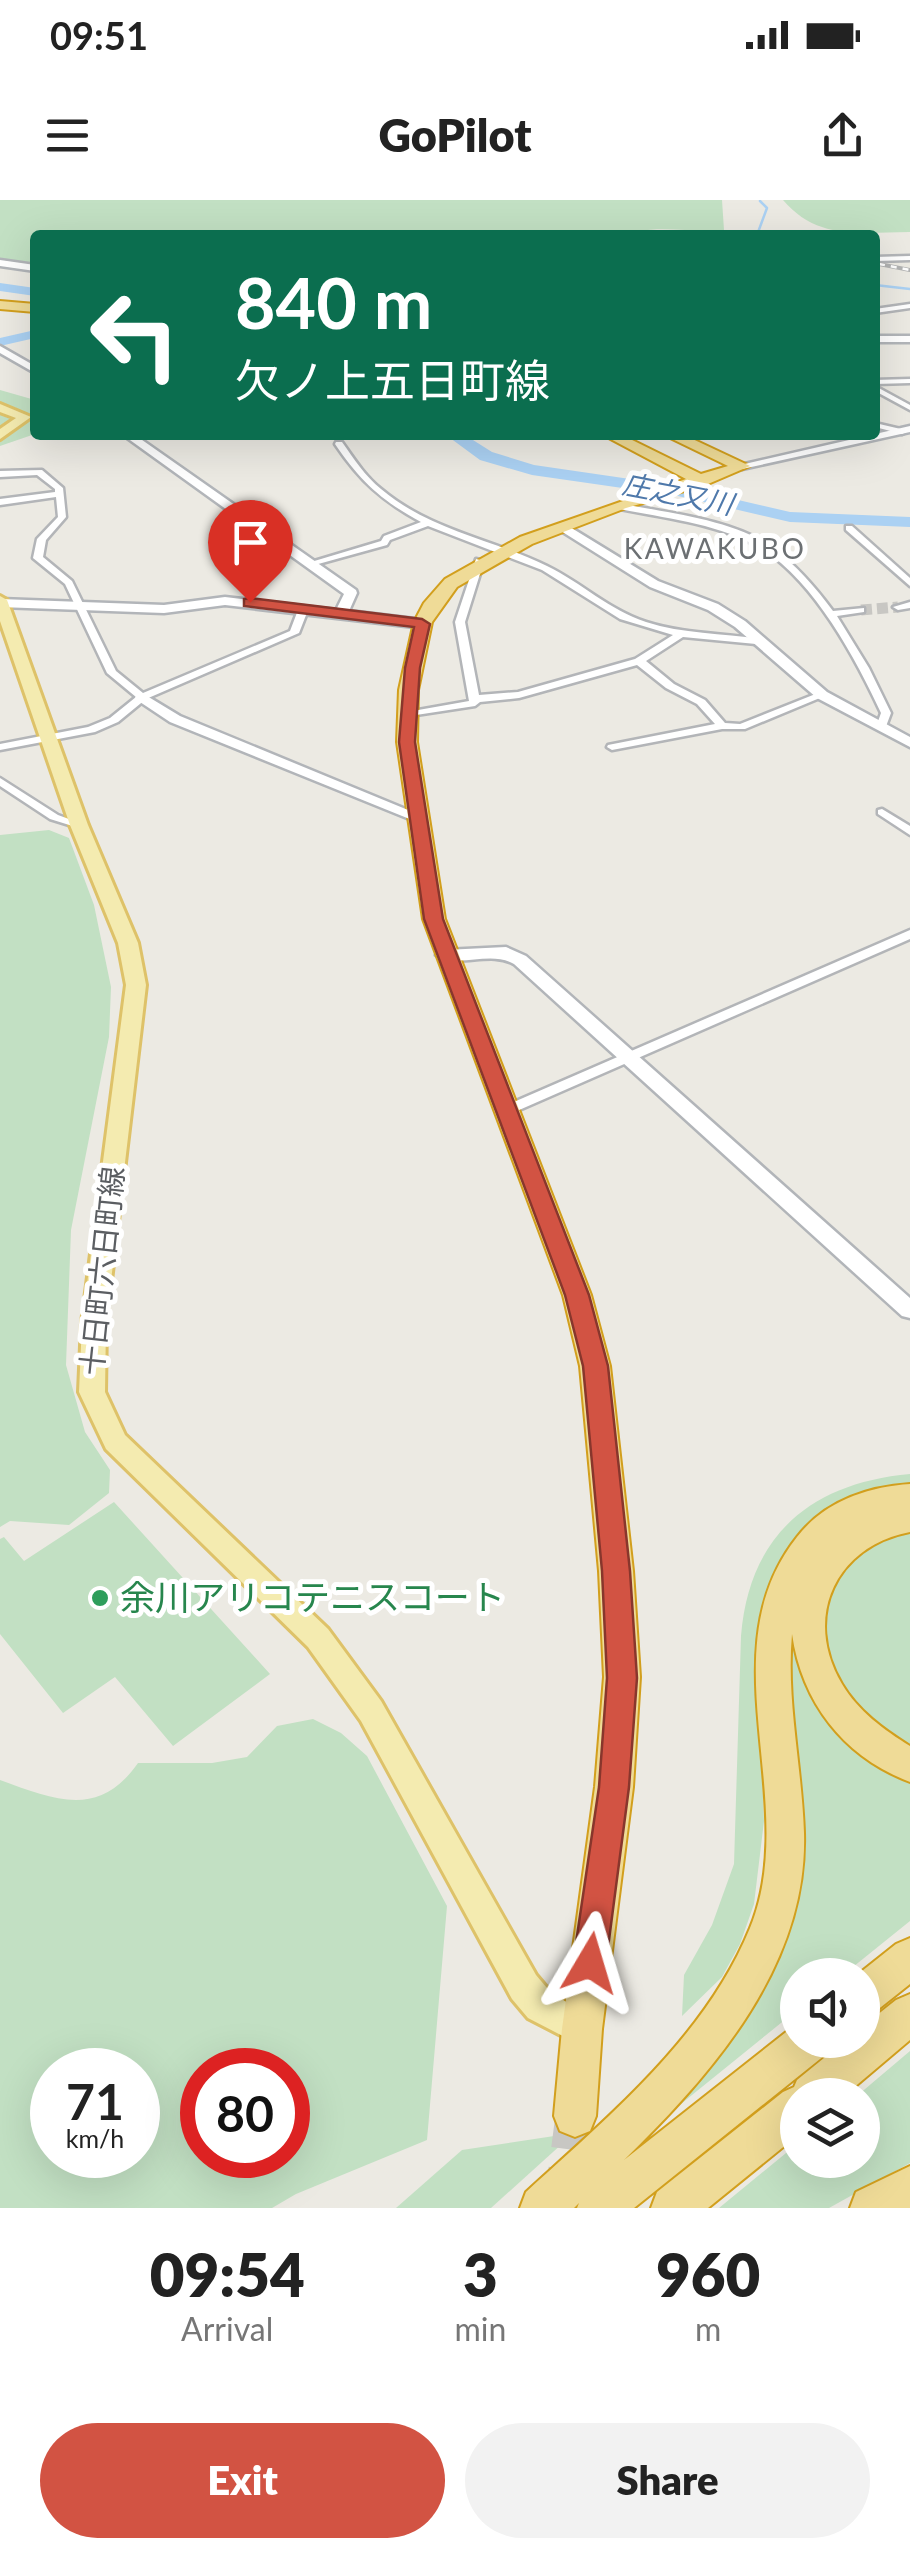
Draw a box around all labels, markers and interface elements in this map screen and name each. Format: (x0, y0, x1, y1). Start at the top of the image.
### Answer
text: 09:51 (50, 12, 148, 58)
icon: menu (40, 108, 95, 163)
text: GoPilot (379, 108, 531, 162)
icon: share (815, 108, 870, 163)
text: 840 m (235, 260, 432, 344)
icon: left (70, 270, 200, 400)
text: 欠ノ上五日町線 (235, 353, 550, 407)
water label: 庄之又川 (620, 466, 739, 521)
pin (208, 500, 293, 603)
icon: arrive (223, 515, 278, 570)
district label: KAWAKUBO (624, 531, 806, 565)
street label: 十日町六日町線 (72, 1164, 130, 1377)
place label: 余川アリコテニスコート (120, 1575, 505, 1617)
marker: 余川アリコテニスコート (89, 1587, 111, 1609)
position arrow (538, 1911, 642, 2015)
map controls (780, 1958, 880, 2178)
button: sound (780, 1958, 880, 2058)
speed limit sign: 80 (180, 2048, 310, 2178)
text: 71 (66, 2071, 124, 2131)
button: layers (780, 2078, 880, 2178)
text: km/h (66, 2123, 124, 2153)
text: 09:54 (150, 2238, 305, 2310)
text: 3 (463, 2238, 498, 2310)
text: 960 (656, 2238, 760, 2310)
text: Arrival (181, 2309, 273, 2348)
text: min (454, 2309, 506, 2348)
text: m (695, 2309, 721, 2348)
button: Exit (40, 2423, 445, 2538)
button: Share (465, 2423, 870, 2538)

